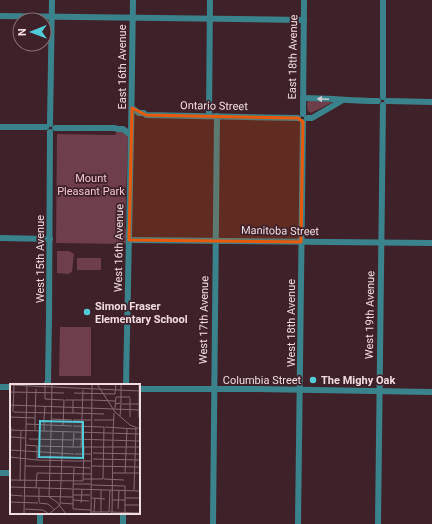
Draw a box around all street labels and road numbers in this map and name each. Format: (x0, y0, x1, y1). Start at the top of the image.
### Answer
street label: East 18th Avenue (286, 14, 300, 100)
street label: East 16th Avenue (116, 24, 129, 109)
street label: Ontario Street (180, 99, 248, 113)
street label: West 16th Avenue (112, 204, 126, 292)
street label: West 15th Avenue (34, 215, 47, 303)
street label: Manitoba Street (241, 224, 320, 238)
street label: West 19th Avenue (363, 271, 377, 359)
street label: West 17th Avenue (197, 276, 211, 364)
street label: West 18th Avenue (285, 279, 298, 367)
street label: Columbia Street (223, 374, 302, 387)

